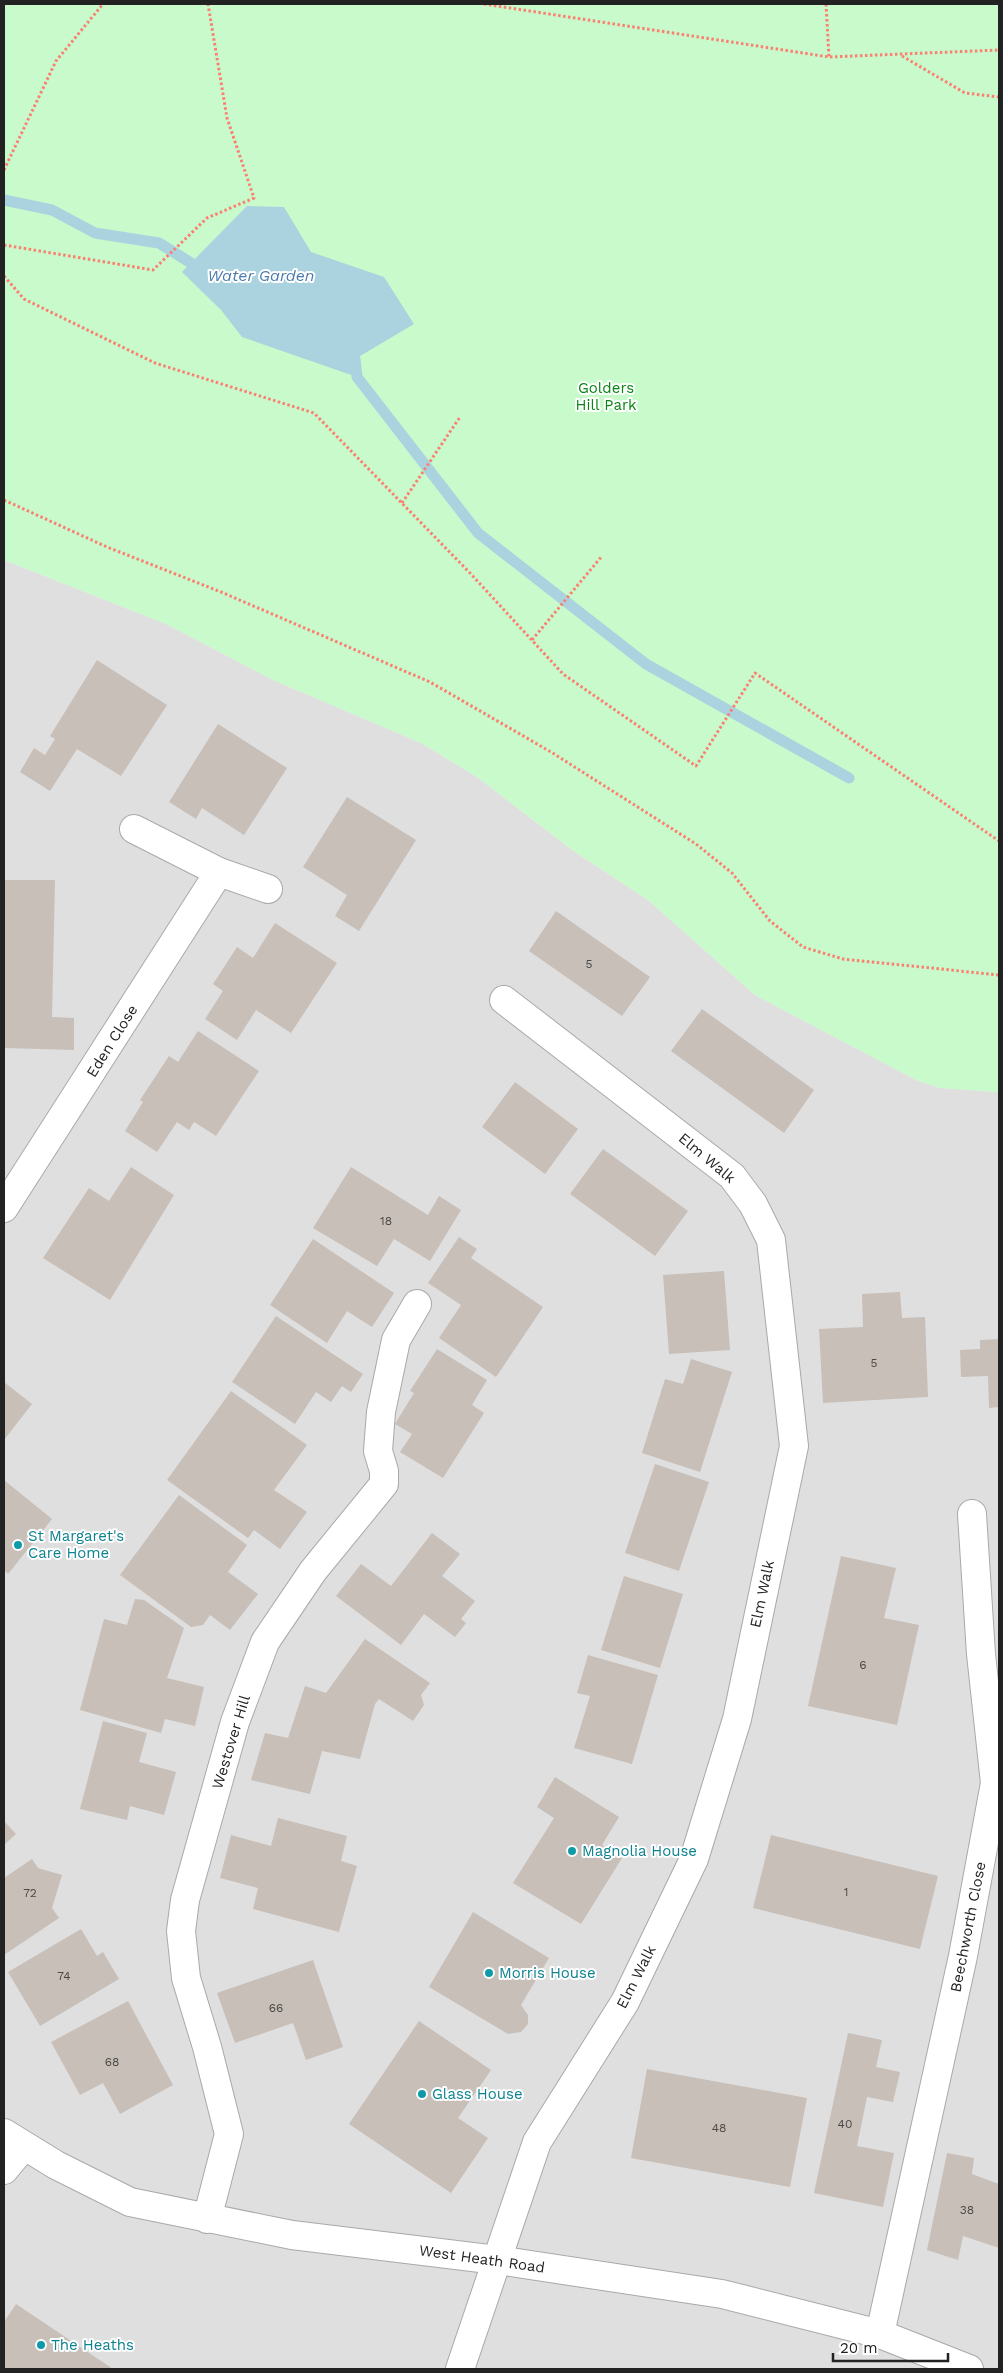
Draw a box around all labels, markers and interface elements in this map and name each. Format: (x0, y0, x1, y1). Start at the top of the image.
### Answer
water label: Water Garden (208, 266, 314, 285)
park label: Golders Hill Park (575, 379, 637, 414)
house number: 5 (586, 957, 593, 971)
street label: Eden Close (83, 1001, 141, 1081)
street label: Elm Walk (675, 1129, 739, 1187)
house number: 18 (380, 1214, 392, 1228)
house number: 5 (871, 1356, 878, 1370)
place label: St Margaret's Care Home (28, 1527, 124, 1562)
marker: St Margaret's Care Home (12, 1539, 24, 1551)
street label: Elm Walk (746, 1558, 778, 1629)
house number: 6 (859, 1658, 867, 1672)
street label: Westover Hill (208, 1692, 254, 1791)
place label: Magnolia House (582, 1842, 697, 1860)
marker: Magnolia House (566, 1845, 578, 1857)
street label: Beechworth Close (946, 1860, 990, 1994)
house number: 1 (844, 1885, 848, 1899)
house number: 72 (23, 1886, 37, 1900)
street label: Elm Walk (612, 1942, 660, 2012)
place label: Morris House (499, 1964, 596, 1982)
marker: Morris House (483, 1967, 495, 1979)
house number: 74 (57, 1969, 71, 1983)
house number: 66 (269, 2001, 283, 2015)
house number: 68 (105, 2055, 119, 2069)
place label: Glass House (432, 2085, 523, 2103)
marker: Glass House (416, 2088, 428, 2100)
house number: 40 (838, 2117, 852, 2131)
house number: 48 (712, 2121, 726, 2135)
house number: 38 (960, 2203, 974, 2217)
street label: West Heath Road (418, 2241, 546, 2277)
scale bar (833, 2330, 948, 2362)
place label: The Heaths (51, 2336, 134, 2354)
marker: The Heaths (35, 2339, 47, 2351)
text: 20 m (840, 2339, 878, 2357)

